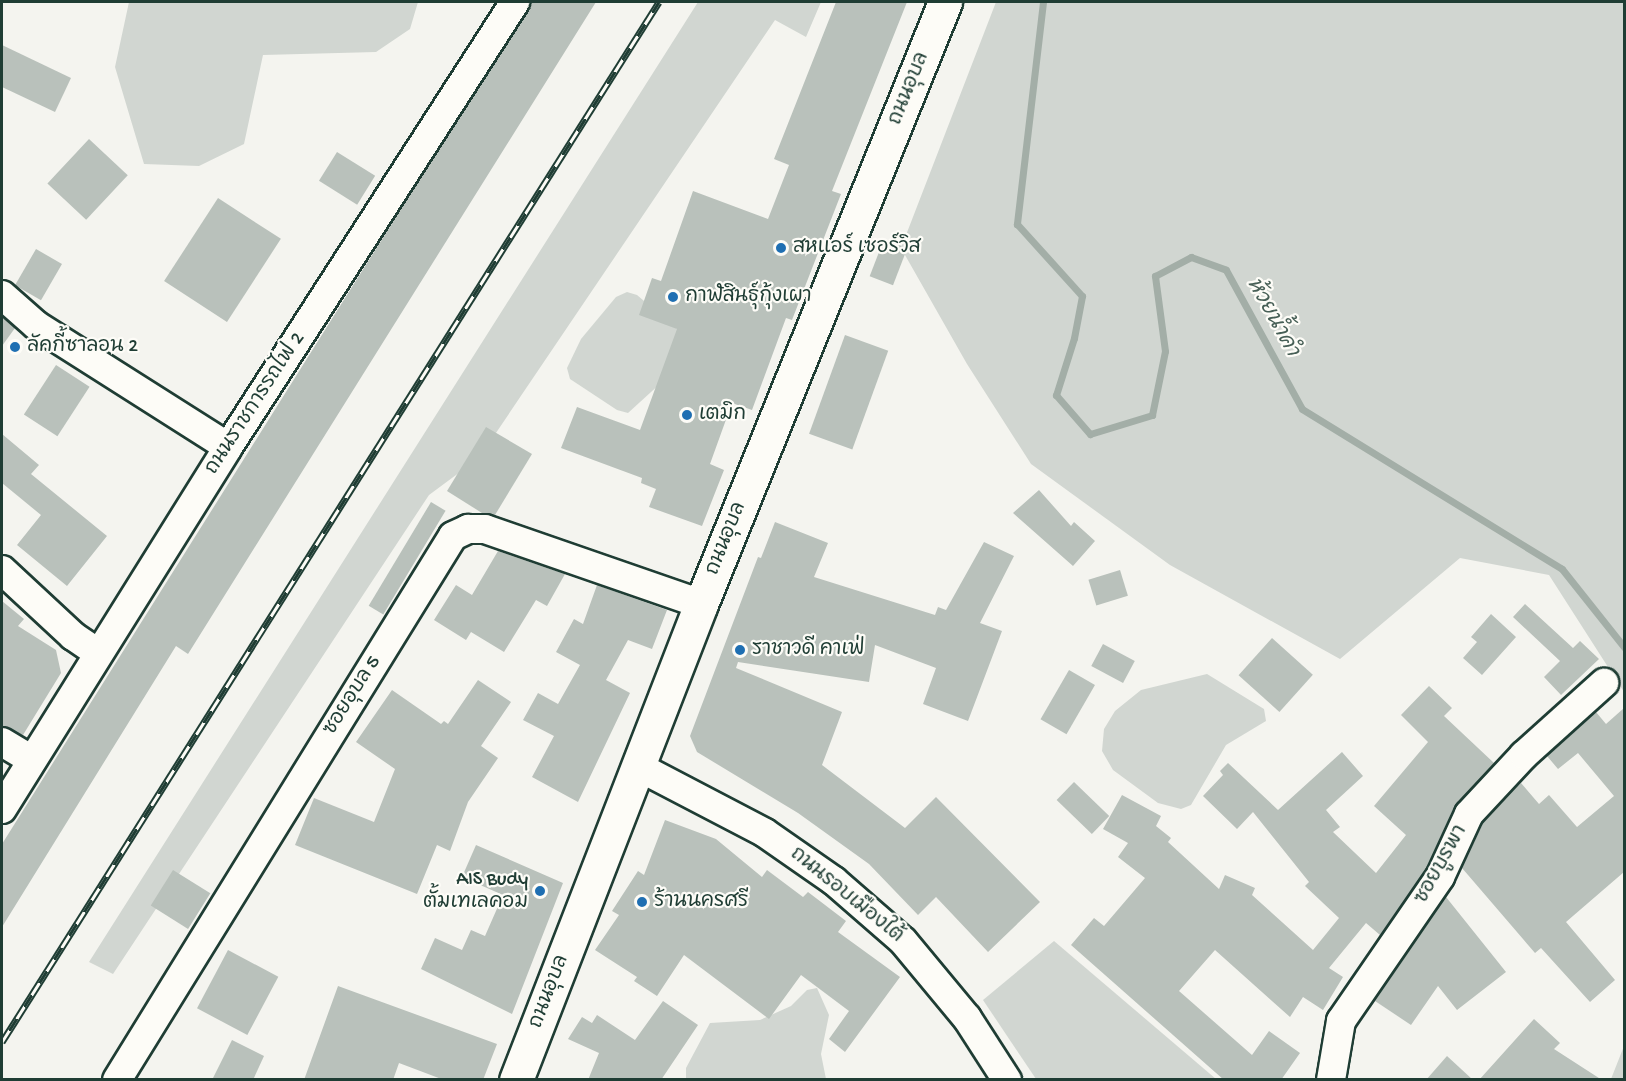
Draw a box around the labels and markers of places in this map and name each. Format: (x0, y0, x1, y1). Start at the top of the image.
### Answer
place label: สหแอร์ เซอร์วิส (793, 236, 920, 260)
marker: สหแอร์ เซอร์วิส (774, 241, 788, 255)
place label: กาฬสินธุ์กุ้งเผา (685, 285, 812, 309)
marker: กาฬสินธุ์กุ้งเผา (666, 290, 680, 304)
place label: ลัคกี้ซาลอน 2 (27, 335, 138, 359)
marker: ลัคกี้ซาลอน 2 (8, 340, 22, 354)
place label: เตมิก (699, 403, 746, 427)
marker: เตมิก (680, 408, 694, 422)
place label: ราชาวดี คาเฟ่ (752, 638, 865, 662)
marker: ราชาวดี คาเฟ่ (733, 643, 747, 657)
place label: AIS Budy ตั้มเทเลคอม (423, 868, 528, 915)
marker: AIS Budy ตั้มเทเลคอม (533, 884, 547, 898)
place label: ร้านนครศรี (654, 890, 749, 914)
marker: ร้านนครศรี (635, 895, 649, 909)

